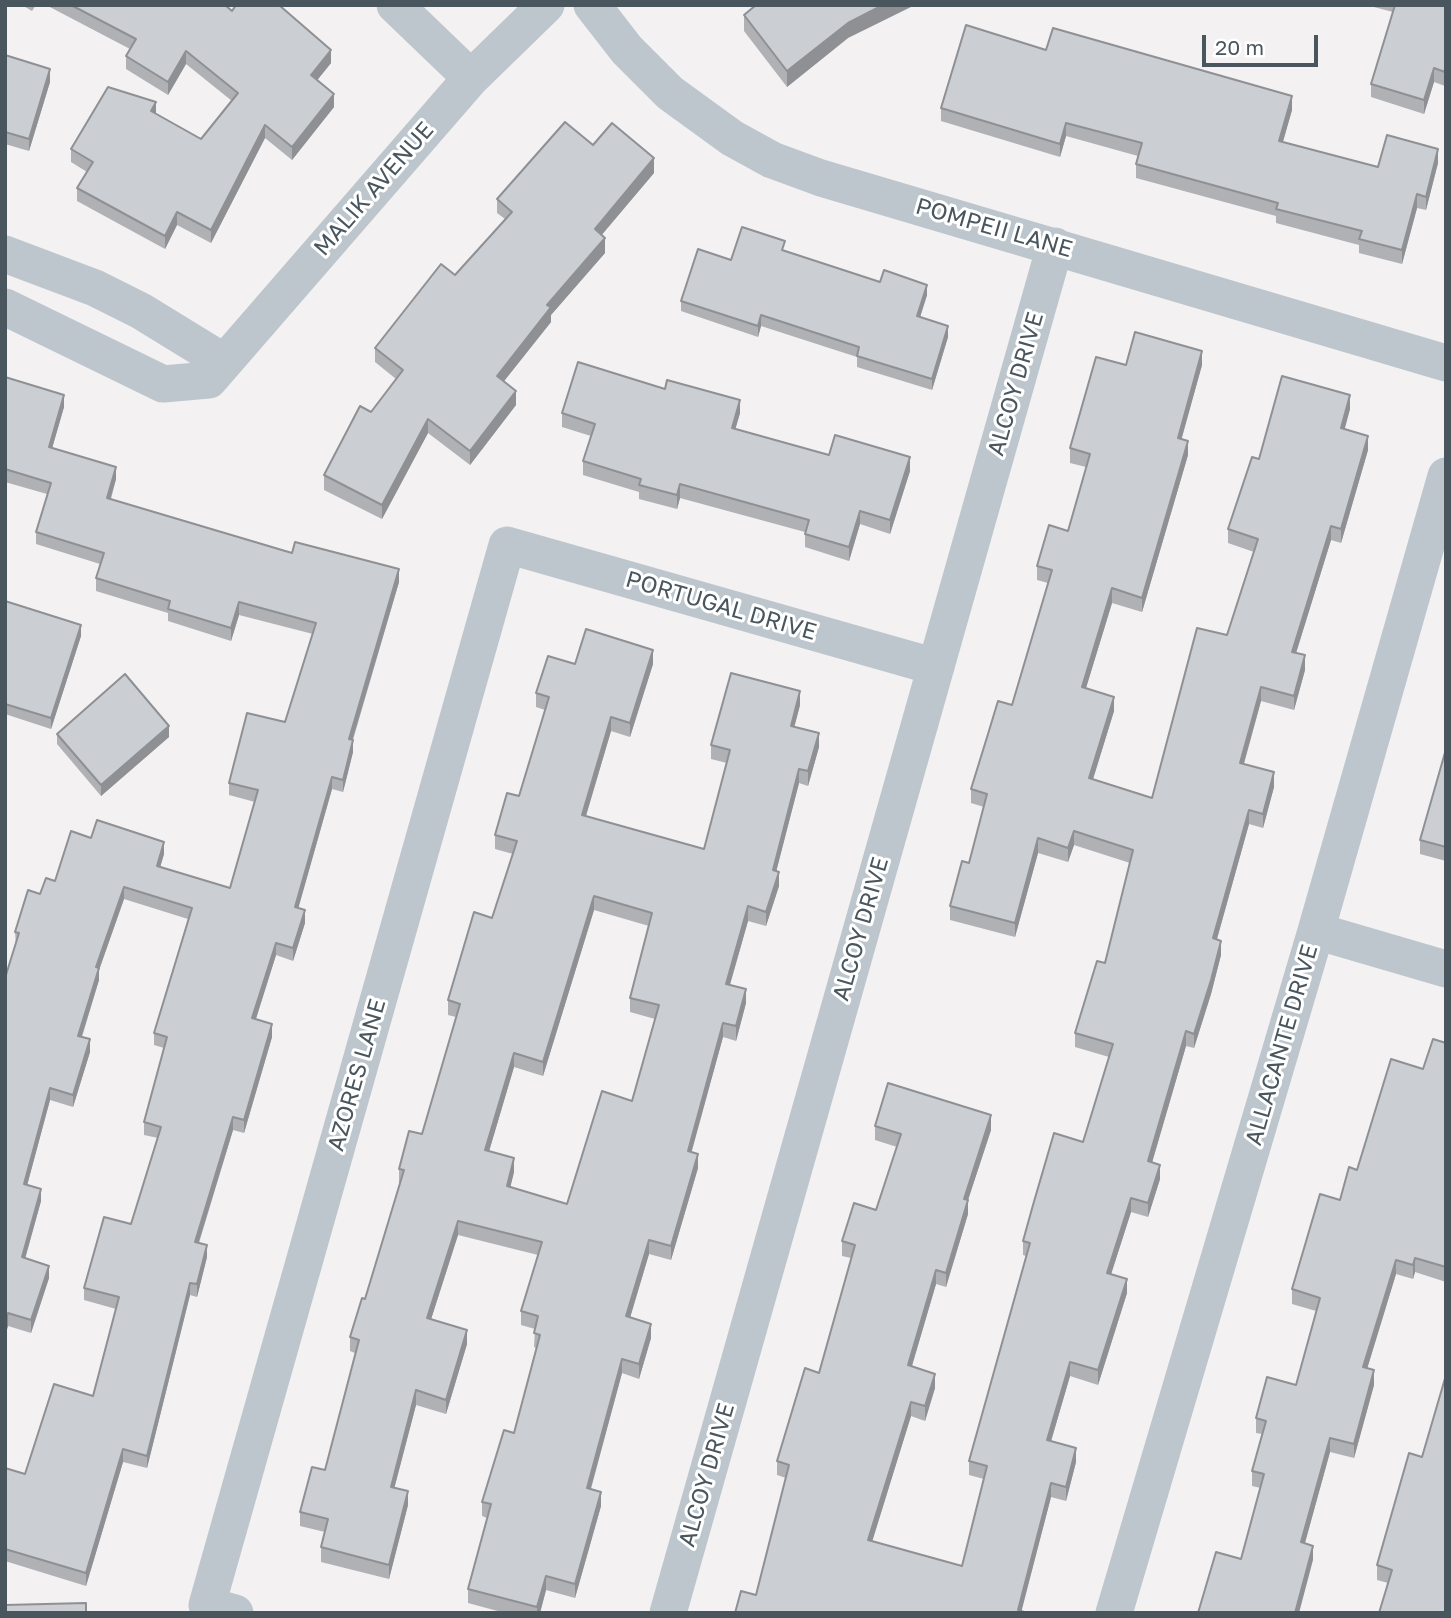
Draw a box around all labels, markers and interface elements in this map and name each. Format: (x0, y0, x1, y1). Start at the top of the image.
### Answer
scale bar (1206, 21, 1322, 65)
text: 20 m (1215, 34, 1264, 60)
street label: MALIK AVENUE (308, 116, 440, 262)
street label: POMPEII LANE (912, 192, 1076, 264)
street label: ALCOY DRIVE (982, 309, 1050, 459)
street label: PORTUGAL DRIVE (623, 566, 819, 646)
street label: ALCOY DRIVE (827, 854, 895, 1004)
street label: ALLACANTE DRIVE (1240, 941, 1324, 1149)
street label: AZORES LANE (322, 996, 392, 1154)
street label: ALCOY DRIVE (673, 1400, 741, 1550)

